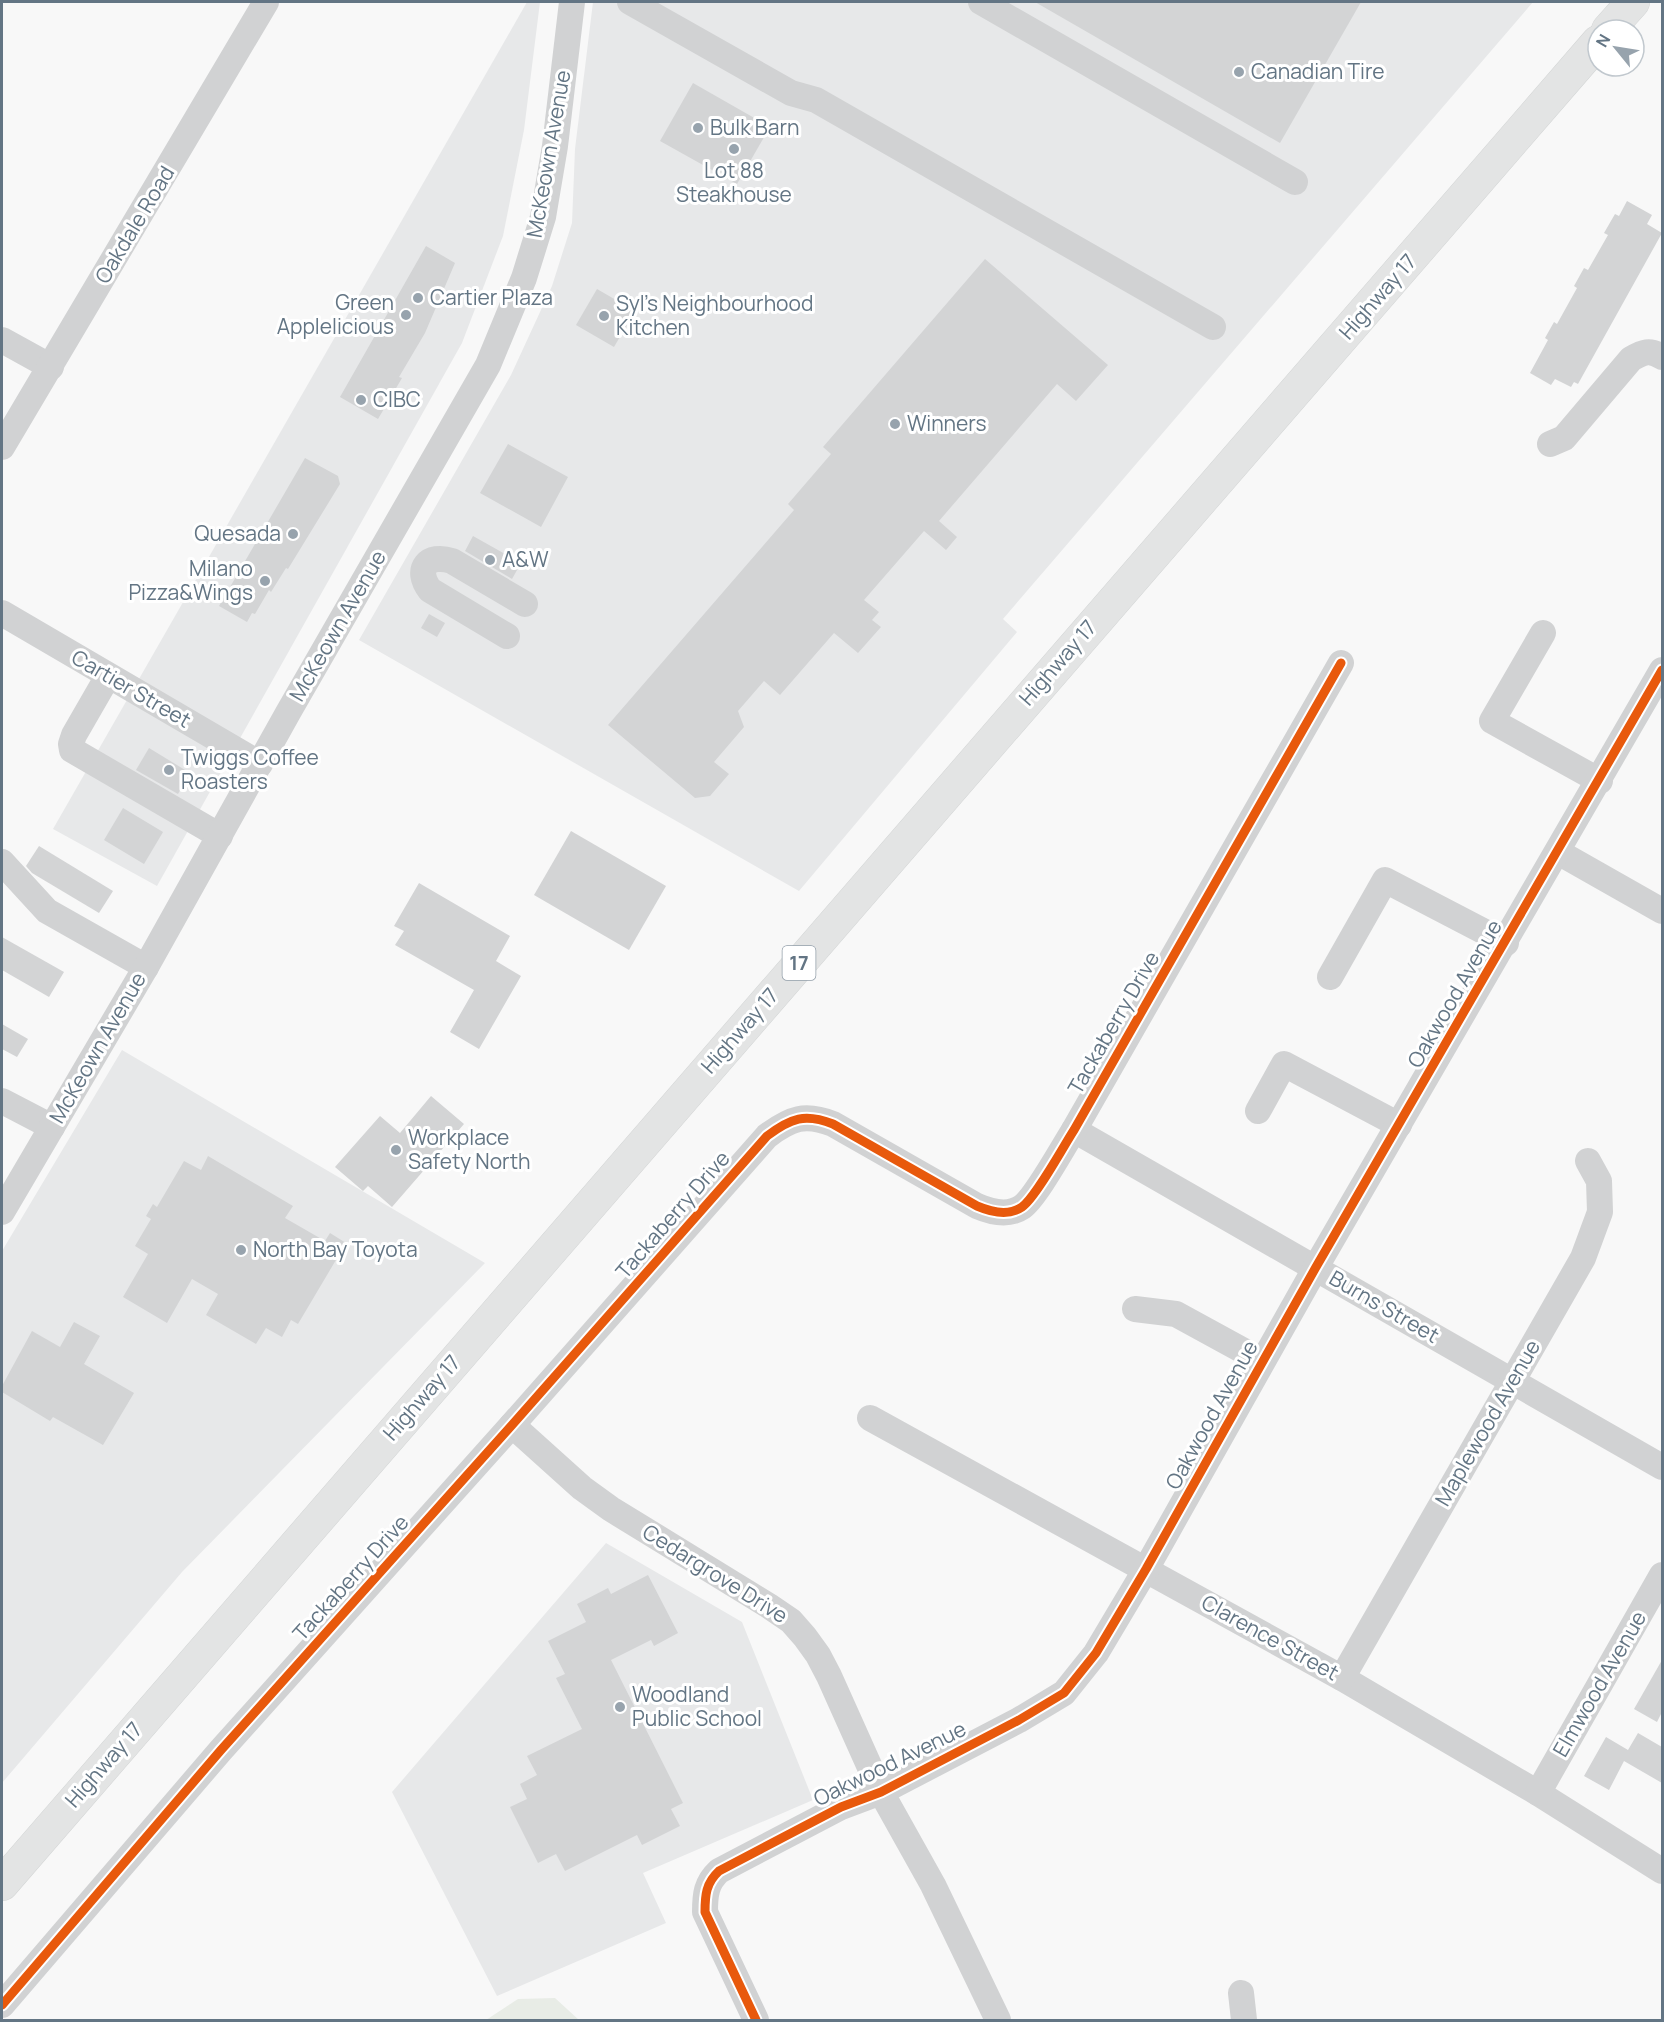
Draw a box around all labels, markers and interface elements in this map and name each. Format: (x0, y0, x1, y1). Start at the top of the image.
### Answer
north arrow (1586, 18, 1646, 78)
text: N (1591, 30, 1615, 51)
place label: Canadian Tire (1251, 57, 1385, 85)
marker: Canadian Tire (1232, 65, 1246, 79)
street label: McKeown Avenue (519, 68, 577, 240)
place label: Bulk Barn (710, 113, 799, 141)
marker: Bulk Barn (691, 121, 705, 135)
marker: Lot 88 Steakhouse (727, 142, 741, 156)
place label: Lot 88 Steakhouse (676, 156, 792, 208)
street label: Oakdale Road (88, 161, 180, 288)
street label: Highway 17 (1332, 248, 1422, 345)
place label: Cartier Plaza (430, 283, 553, 311)
place label: Green Applelicious (277, 288, 394, 340)
place label: Syl's Neighbourhood Kitchen (616, 289, 813, 341)
marker: Cartier Plaza (411, 291, 425, 305)
marker: Green Applelicious (399, 308, 413, 322)
marker: Syl's Neighbourhood Kitchen (597, 309, 611, 323)
place label: CIBC (373, 385, 421, 413)
marker: CIBC (354, 393, 368, 407)
place label: Winners (907, 409, 986, 437)
marker: Winners (888, 417, 902, 431)
place label: Quesada (194, 519, 281, 547)
marker: Quesada (286, 527, 300, 541)
street label: McKeown Avenue (283, 545, 392, 706)
place label: A&W (502, 545, 549, 573)
marker: A&W (483, 553, 497, 567)
place label: Milano Pizza&Wings (128, 554, 253, 606)
marker: Milano Pizza&Wings (258, 574, 272, 588)
street label: Highway 17 (1012, 614, 1102, 711)
street label: Cartier Street (67, 643, 196, 734)
place label: Twiggs Coffee Roasters (181, 743, 319, 795)
marker: Twiggs Coffee Roasters (162, 763, 176, 777)
street label: Oakwood Avenue (1400, 914, 1508, 1073)
road number: 17 (782, 946, 816, 980)
street label: Tackaberry Drive (1061, 946, 1165, 1099)
street label: McKeown Avenue (43, 967, 152, 1128)
street label: Highway 17 (694, 982, 784, 1079)
place label: Workplace Safety North (408, 1123, 531, 1175)
marker: Workplace Safety North (389, 1143, 403, 1157)
street label: Tackaberry Drive (609, 1145, 735, 1284)
place label: North Bay Toyota (253, 1235, 418, 1263)
marker: North Bay Toyota (234, 1243, 248, 1257)
street label: Burns Street (1325, 1263, 1444, 1349)
street label: Maplewood Avenue (1428, 1334, 1546, 1511)
street label: Oakwood Avenue (1159, 1335, 1264, 1494)
street label: Highway 17 (376, 1349, 466, 1446)
street label: Tackaberry Drive (286, 1508, 414, 1646)
street label: Cedargrove Drive (638, 1517, 793, 1629)
street label: Clarence Street (1197, 1588, 1344, 1686)
street label: Elmwood Avenue (1546, 1606, 1652, 1761)
place label: Woodland Public School (632, 1680, 762, 1732)
marker: Woodland Public School (613, 1700, 627, 1714)
street label: Oakwood Avenue (809, 1714, 970, 1812)
street label: Highway 17 (58, 1716, 148, 1813)

